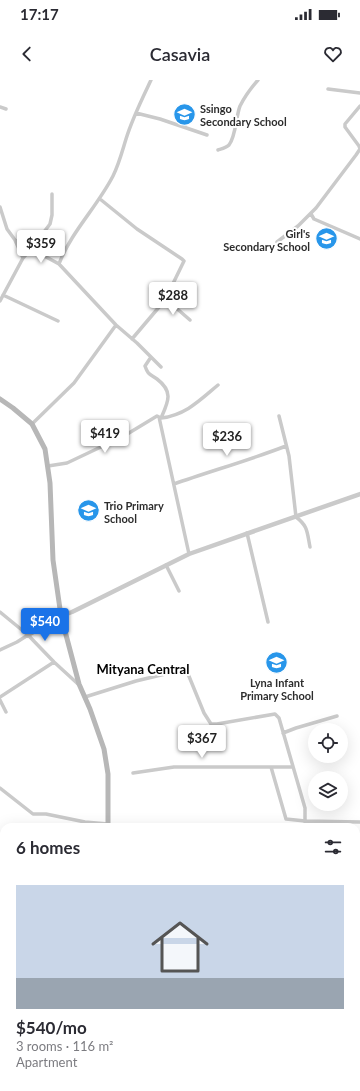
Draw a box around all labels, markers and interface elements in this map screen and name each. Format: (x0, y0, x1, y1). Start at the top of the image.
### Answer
text: 17:17 (20, 5, 59, 23)
icon: back (16, 43, 38, 65)
text: Casavia (150, 43, 210, 65)
icon: heart (322, 43, 344, 65)
school or university icon: Ssingo Secondary School (172, 101, 198, 127)
place label: Ssingo Secondary School (200, 102, 287, 128)
school or university icon: Girl's Secondary School (313, 226, 339, 252)
place label: Girl's Secondary School (223, 227, 310, 253)
pin: $359 (17, 230, 65, 264)
text: $359 (26, 235, 56, 251)
pin: $288 (149, 282, 197, 316)
text: $288 (158, 287, 188, 303)
pin: $419 (81, 420, 129, 454)
pin: $236 (203, 423, 251, 457)
text: $419 (90, 425, 120, 441)
text: $236 (212, 428, 242, 444)
school or university icon: Trio Primary School (76, 498, 102, 524)
place label: Trio Primary School (104, 499, 164, 525)
pin: $540 (21, 608, 69, 642)
text: $540 (30, 613, 60, 629)
school or university icon: Lyna Infant Primary School (264, 649, 290, 675)
district label: Mityana Central (97, 661, 189, 677)
place label: Lyna Infant Primary School (240, 676, 314, 702)
map controls (308, 723, 348, 811)
button: locate (308, 723, 348, 763)
pin: $367 (178, 725, 226, 759)
text: $367 (187, 730, 217, 746)
button: layers (308, 771, 348, 811)
icon: filters (322, 836, 344, 858)
text: 6 homes (16, 837, 80, 858)
icon: home (144, 911, 216, 983)
text: $540/mo (16, 1017, 87, 1038)
text: 3 rooms · 116 m² (16, 1038, 113, 1054)
text: Apartment (16, 1054, 77, 1070)

